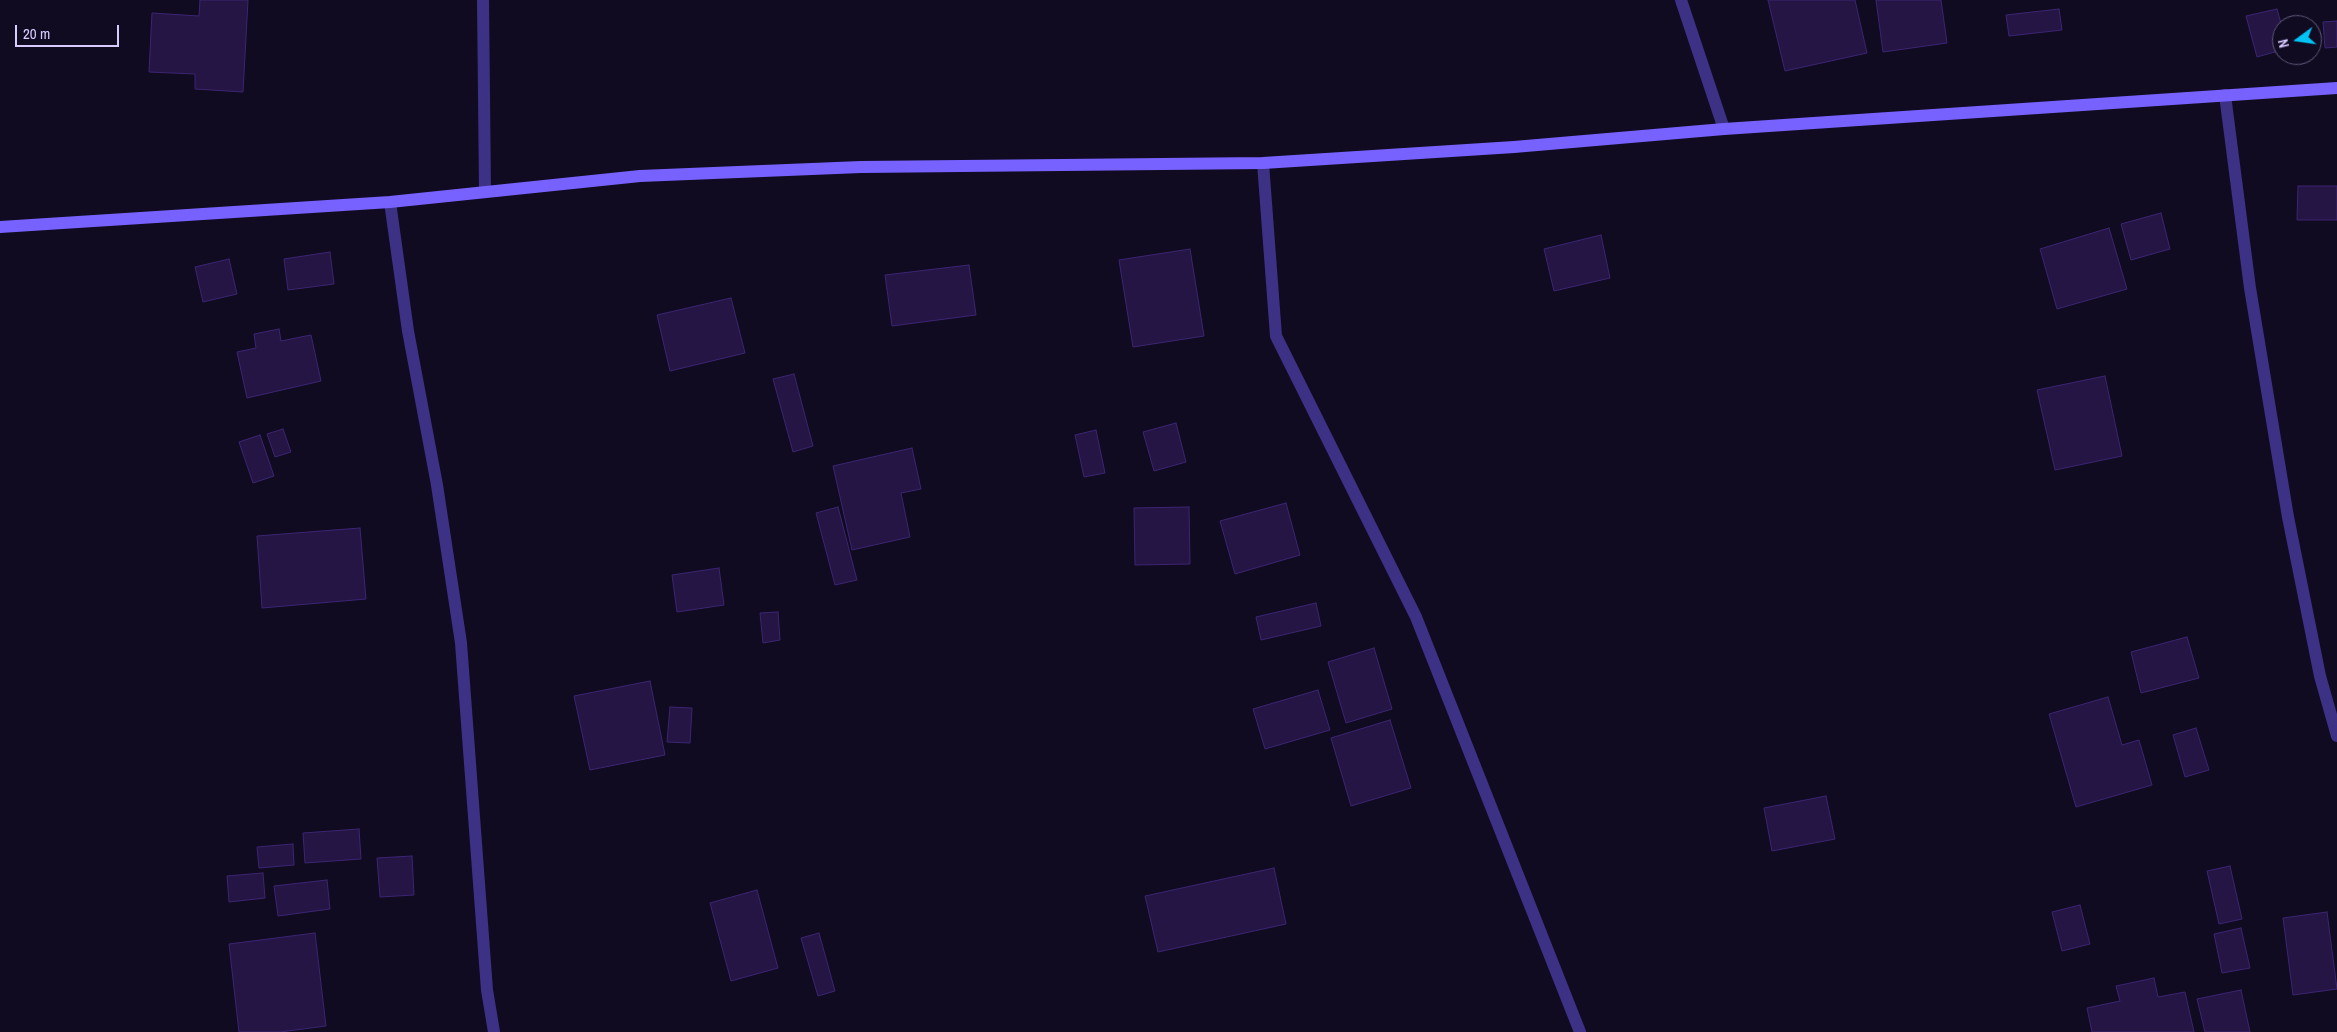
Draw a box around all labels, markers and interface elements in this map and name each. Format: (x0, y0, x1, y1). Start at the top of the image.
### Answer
scale bar (18, 15, 121, 47)
north arrow (2272, 15, 2322, 65)
text: 20 m (23, 23, 50, 44)
text: N (2274, 37, 2293, 50)

